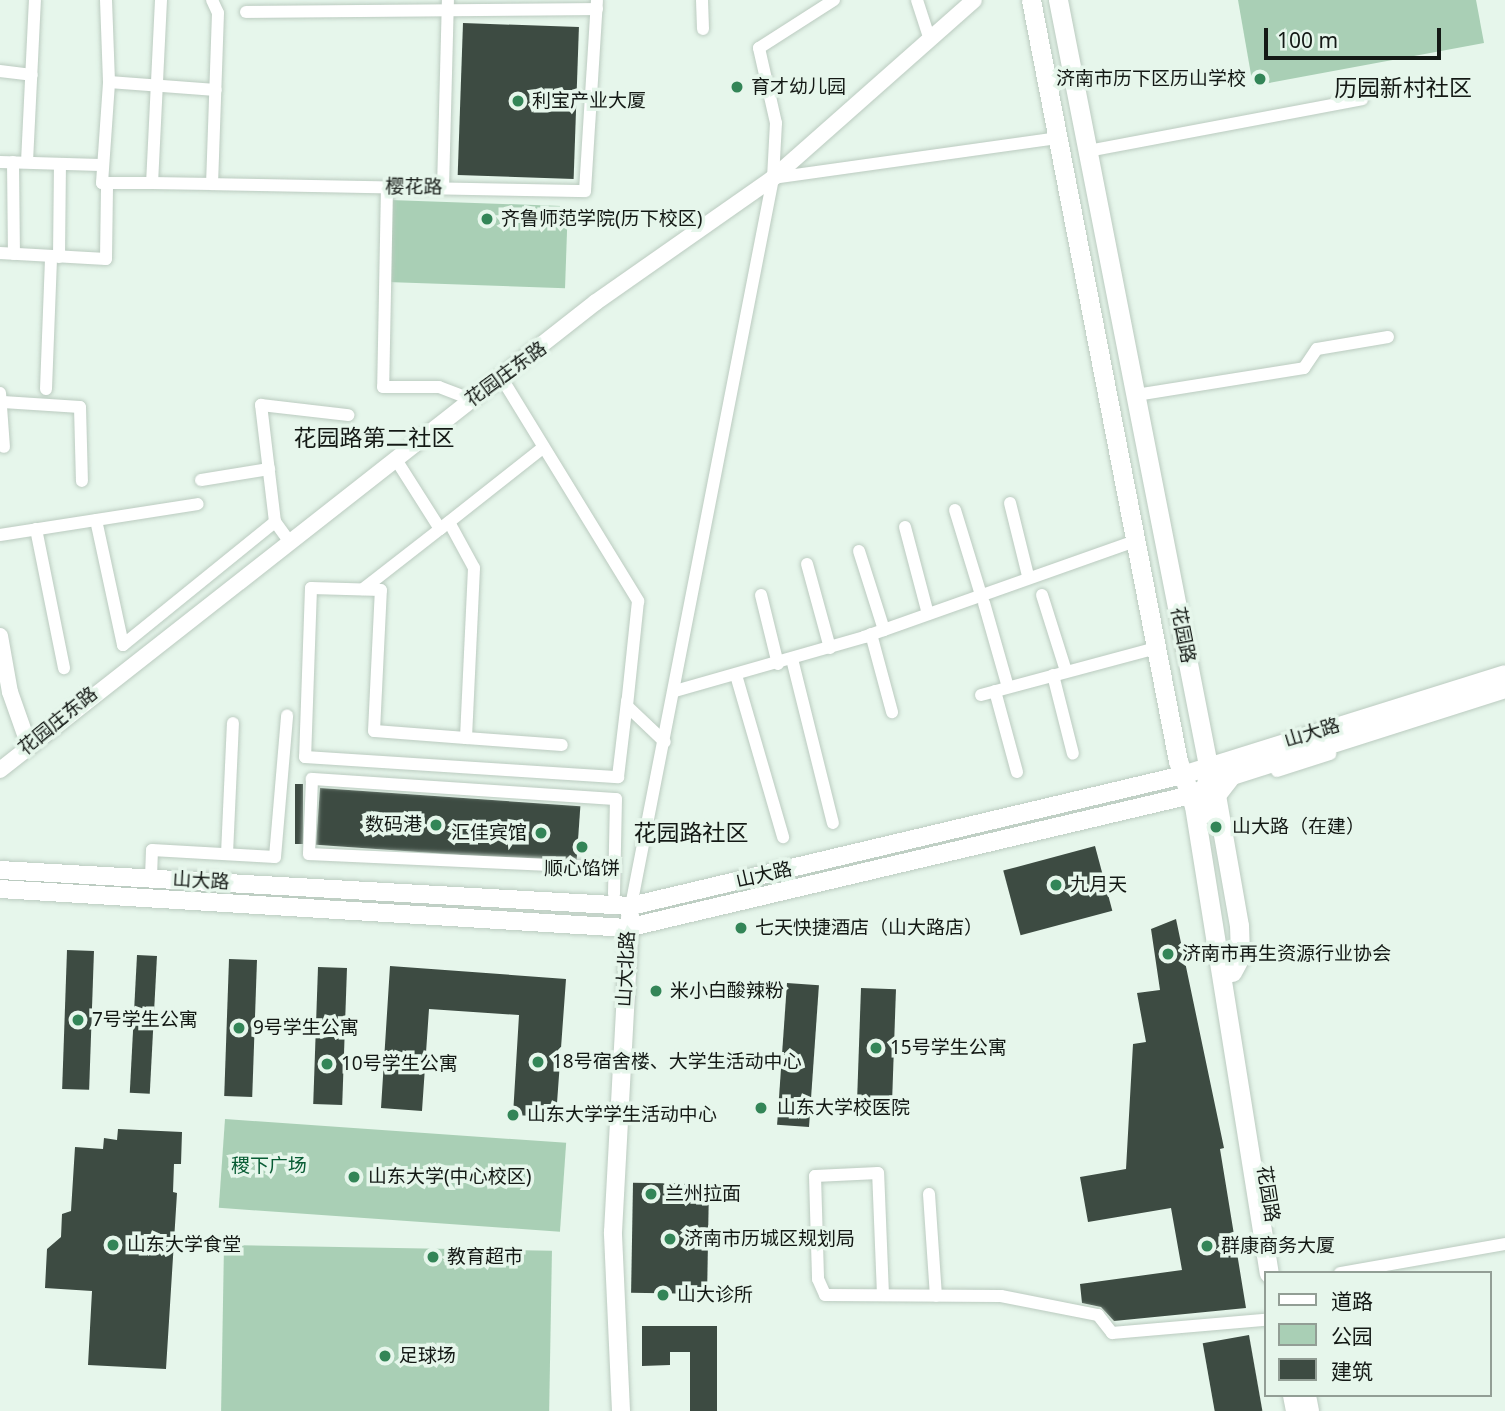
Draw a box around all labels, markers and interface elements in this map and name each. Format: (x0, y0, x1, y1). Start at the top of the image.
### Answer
scale bar (1267, 14, 1444, 58)
text: 100 m (1277, 26, 1338, 54)
place label: 济南市历下区历山学校 (1056, 68, 1246, 90)
marker: 济南市历下区历山学校 (1252, 71, 1268, 87)
district label: 历园新村社区 (1334, 73, 1472, 101)
place label: 育才幼儿园 (751, 76, 846, 98)
marker: 育才幼儿园 (729, 79, 745, 95)
place label: 利宝产业大厦 (532, 90, 646, 112)
marker: 利宝产业大厦 (510, 93, 526, 109)
street label: 樱花路 (385, 175, 443, 199)
place label: 齐鲁师范学院(历下校区) (501, 208, 702, 230)
marker: 齐鲁师范学院(历下校区) (479, 211, 495, 227)
street label: 花园庄东路 (461, 337, 551, 411)
district label: 花园路第二社区 (294, 423, 454, 451)
street label: 花园路 (1166, 605, 1200, 665)
street label: 花园庄东路 (14, 682, 102, 760)
street label: 山大路 (1281, 714, 1343, 752)
place label: 数码港 (365, 814, 422, 836)
place label: 山大路（在建） (1232, 816, 1365, 838)
marker: 数码港 (428, 817, 444, 833)
marker: 山大路（在建） (1206, 817, 1226, 837)
district label: 花园路社区 (634, 818, 748, 846)
place label: 汇佳宾馆 (451, 822, 527, 844)
marker: 汇佳宾馆 (533, 825, 549, 841)
marker: 顺心馅饼 (574, 839, 590, 855)
street label: 山大路 (734, 857, 794, 893)
place label: 顺心馅饼 (544, 858, 620, 880)
street label: 山大路 (172, 868, 230, 894)
place label: 九月天 (1070, 874, 1127, 896)
marker: 九月天 (1048, 877, 1064, 893)
place label: 七天快捷酒店（山大路店） (755, 917, 983, 939)
marker: 七天快捷酒店（山大路店） (733, 920, 749, 936)
street label: 山大北路 (613, 930, 639, 1008)
place label: 济南市再生资源行业协会 (1182, 943, 1391, 965)
marker: 济南市再生资源行业协会 (1160, 946, 1176, 962)
place label: 米小白酸辣粉 (670, 980, 784, 1002)
marker: 米小白酸辣粉 (648, 983, 664, 999)
place label: 7号学生公寓 (92, 1009, 198, 1031)
marker: 7号学生公寓 (70, 1012, 86, 1028)
place label: 9号学生公寓 (253, 1017, 359, 1039)
marker: 9号学生公寓 (231, 1020, 247, 1036)
place label: 15号学生公寓 (890, 1037, 1007, 1059)
marker: 15号学生公寓 (868, 1040, 884, 1056)
place label: 18号宿舍楼、大学生活动中心 (552, 1051, 802, 1073)
place label: 10号学生公寓 (341, 1053, 458, 1075)
marker: 18号宿舍楼、大学生活动中心 (530, 1054, 546, 1070)
marker: 10号学生公寓 (319, 1056, 335, 1072)
place label: 山东大学校医院 (777, 1097, 910, 1119)
marker: 山东大学校医院 (751, 1098, 771, 1118)
place label: 山东大学学生活动中心 (527, 1104, 717, 1126)
marker: 山东大学学生活动中心 (505, 1107, 521, 1123)
park label: 稷下广场 (231, 1155, 307, 1177)
street label: 花园路 (1252, 1164, 1284, 1224)
place label: 山东大学(中心校区) (368, 1166, 531, 1188)
marker: 山东大学(中心校区) (346, 1169, 362, 1185)
place label: 兰州拉面 (665, 1183, 741, 1205)
marker: 兰州拉面 (643, 1186, 659, 1202)
place label: 济南市历城区规划局 (684, 1228, 855, 1250)
marker: 济南市历城区规划局 (662, 1231, 678, 1247)
place label: 山东大学食堂 (127, 1234, 241, 1256)
place label: 群康商务大厦 (1221, 1235, 1335, 1257)
marker: 山东大学食堂 (105, 1237, 121, 1253)
marker: 群康商务大厦 (1199, 1238, 1215, 1254)
place label: 教育超市 (447, 1246, 523, 1268)
marker: 教育超市 (425, 1249, 441, 1265)
legend (1264, 1271, 1491, 1397)
place label: 山大诊所 (677, 1284, 753, 1306)
marker: 山大诊所 (655, 1287, 671, 1303)
text: 道路 (1331, 1287, 1373, 1315)
text: 公园 (1331, 1322, 1373, 1350)
place label: 足球场 (399, 1345, 456, 1367)
marker: 足球场 (377, 1348, 393, 1364)
text: 建筑 (1331, 1357, 1373, 1385)

